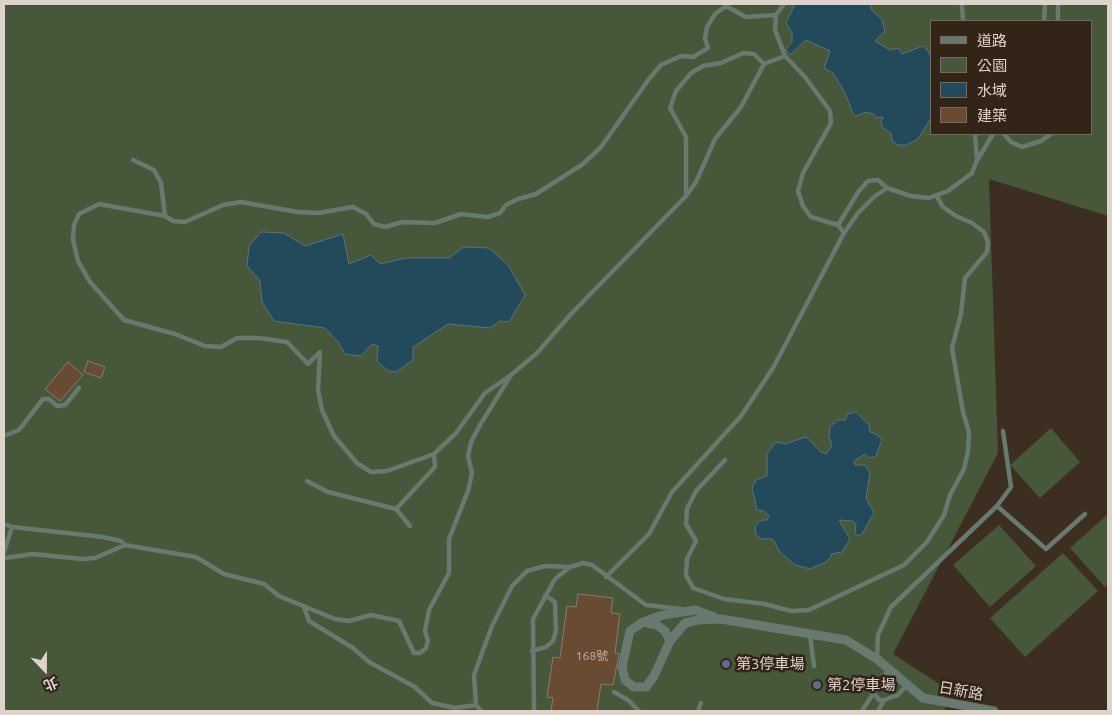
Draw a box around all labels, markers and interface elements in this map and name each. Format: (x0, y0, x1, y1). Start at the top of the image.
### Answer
legend (930, 20, 1092, 135)
text: 道路 (977, 32, 1007, 49)
text: 公園 (977, 57, 1007, 74)
text: 水域 (977, 82, 1007, 99)
text: 建築 (977, 107, 1007, 124)
north arrow (20, 645, 70, 695)
house number: 168號 (576, 649, 608, 663)
place label: 第3停車場 (736, 655, 804, 673)
marker: 第3停車場 (720, 658, 732, 670)
text: 北 (41, 674, 60, 694)
place label: 第2停車場 (827, 676, 895, 694)
street label: 日新路 (937, 678, 985, 704)
marker: 第2停車場 (811, 679, 823, 691)

